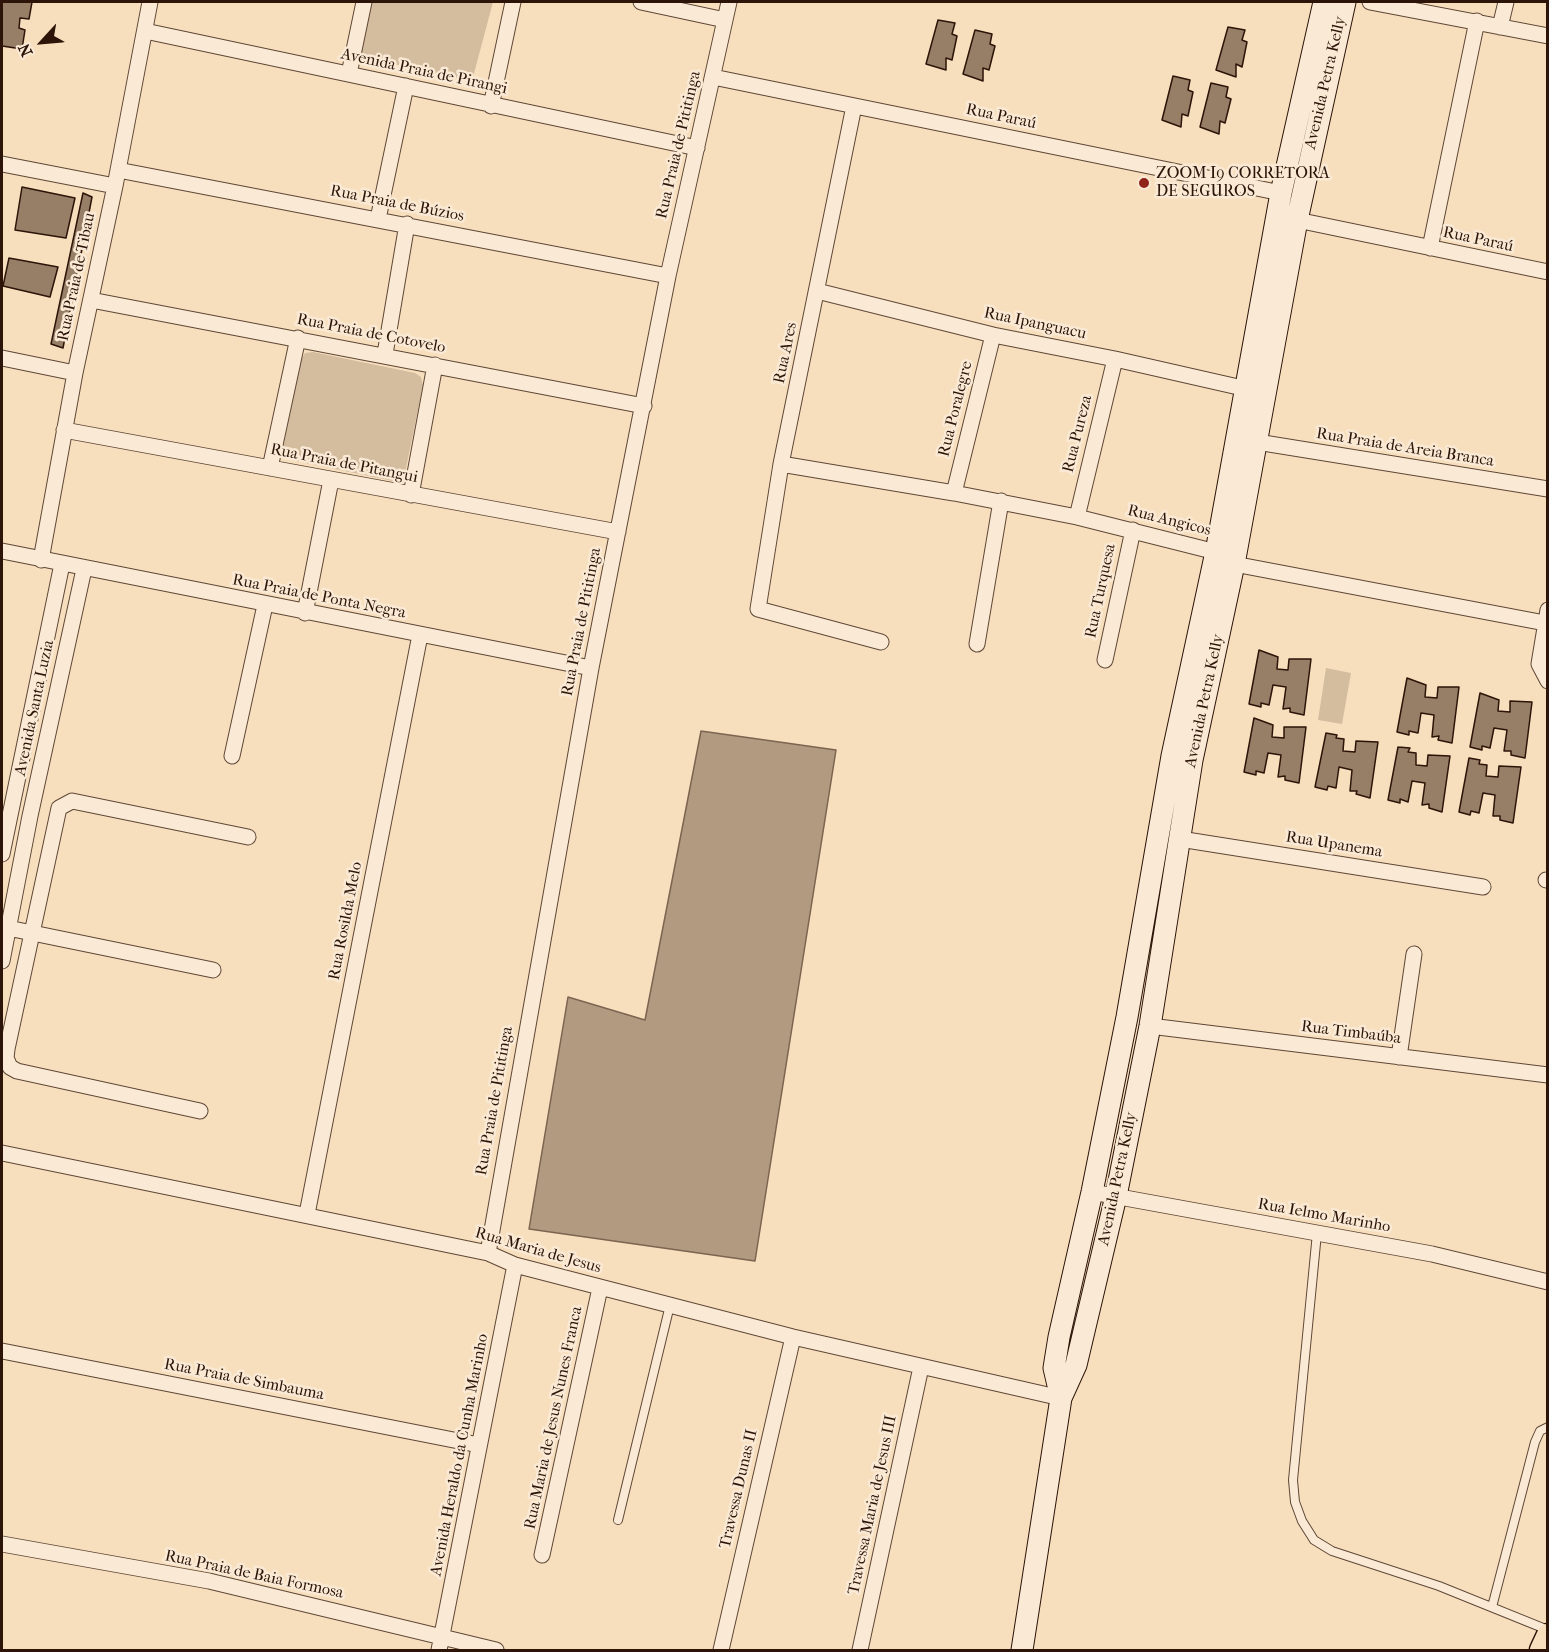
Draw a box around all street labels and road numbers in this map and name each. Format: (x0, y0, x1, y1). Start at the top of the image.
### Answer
street label: Avenida Petra Kelly (1301, 15, 1351, 151)
street label: Avenida Praia de Pirangi (339, 45, 509, 99)
street label: Rua Praia de Pititinga (653, 69, 705, 221)
street label: Rua Paraú (964, 100, 1038, 134)
street label: Rua Praia de Búzios (328, 182, 466, 226)
street label: Rua Praia de Tibau (54, 211, 100, 343)
street label: Rua Paraú (1441, 223, 1515, 257)
street label: Rua Ipanguacu (982, 304, 1088, 344)
street label: Rua Praia de Cotovelo (295, 310, 447, 358)
street label: Rua Ares (770, 321, 802, 385)
street label: Rua Poralegre (935, 359, 977, 459)
street label: Rua Pureza (1059, 393, 1097, 475)
street label: Rua Praia de Areia Branca (1315, 424, 1495, 472)
street label: Rua Praia de Pitangui (269, 440, 419, 488)
street label: Rua Angicos (1125, 501, 1213, 541)
street label: Rua Turquesa (1082, 542, 1120, 640)
street label: Rua Praia de Pititinga (558, 546, 606, 698)
street label: Rua Praia de Ponta Negra (231, 571, 407, 623)
street label: Avenida Petra Kelly (1181, 633, 1229, 769)
street label: Avenida Santa Luzia (11, 638, 59, 778)
street label: Rua Upanema (1284, 828, 1384, 862)
street label: Rua Rosilda Melo (325, 860, 367, 982)
street label: Rua Timbaúba (1300, 1017, 1402, 1049)
street label: Rua Praia de Pititinga (472, 1025, 518, 1177)
street label: Avenida Petra Kelly (1094, 1111, 1142, 1247)
street label: Rua Ielmo Marinho (1256, 1195, 1392, 1237)
street label: Rua Maria de Jesus (473, 1224, 603, 1278)
street label: Rua Maria de Jesus Nunes Franca (521, 1305, 587, 1531)
street label: Avenida Heraldo da Cunha Marinho (427, 1332, 493, 1578)
street label: Rua Praia de Simbauma (162, 1355, 326, 1405)
street label: Travessa Maria de Jesus III (845, 1414, 901, 1596)
street label: Travessa Dunas II (716, 1428, 762, 1550)
street label: Rua Praia de Baia Formosa (163, 1547, 345, 1603)

